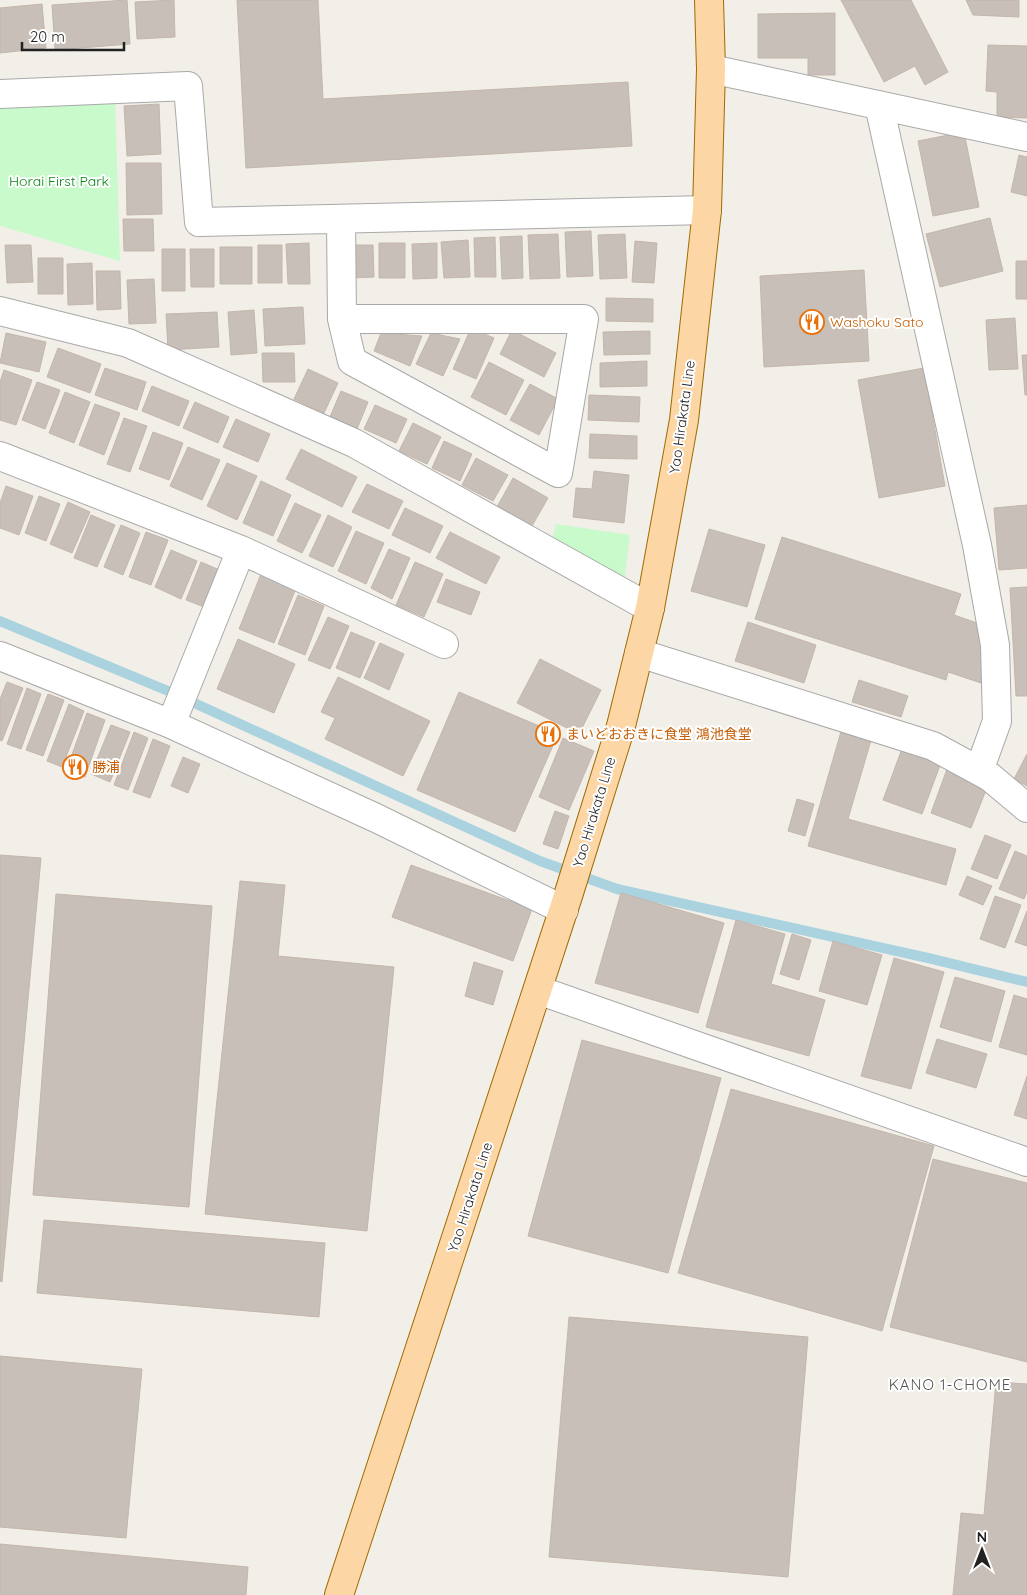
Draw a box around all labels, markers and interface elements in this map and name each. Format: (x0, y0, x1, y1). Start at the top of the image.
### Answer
scale bar (22, 20, 125, 52)
text: 20 m (30, 27, 65, 46)
park label: Horai First Park (9, 172, 109, 190)
restaurant icon: Washoku Sato (799, 309, 825, 335)
place label: Washoku Sato (830, 313, 924, 331)
street label: Yao Hirakata Line (665, 359, 699, 475)
restaurant icon: まいどおおきに食堂 鴻池食堂 (535, 721, 561, 747)
place label: まいどおおきに食堂 鴻池食堂 (566, 725, 752, 743)
restaurant icon: 勝浦 (62, 754, 88, 780)
street label: Yao Hirakata Line (569, 755, 619, 869)
place label: 勝浦 (92, 758, 120, 776)
street label: Yao Hirakata Line (444, 1140, 496, 1254)
district label: KANO 1-CHOME (889, 1375, 1011, 1394)
north arrow (957, 1525, 1007, 1575)
text: N (977, 1528, 987, 1546)

